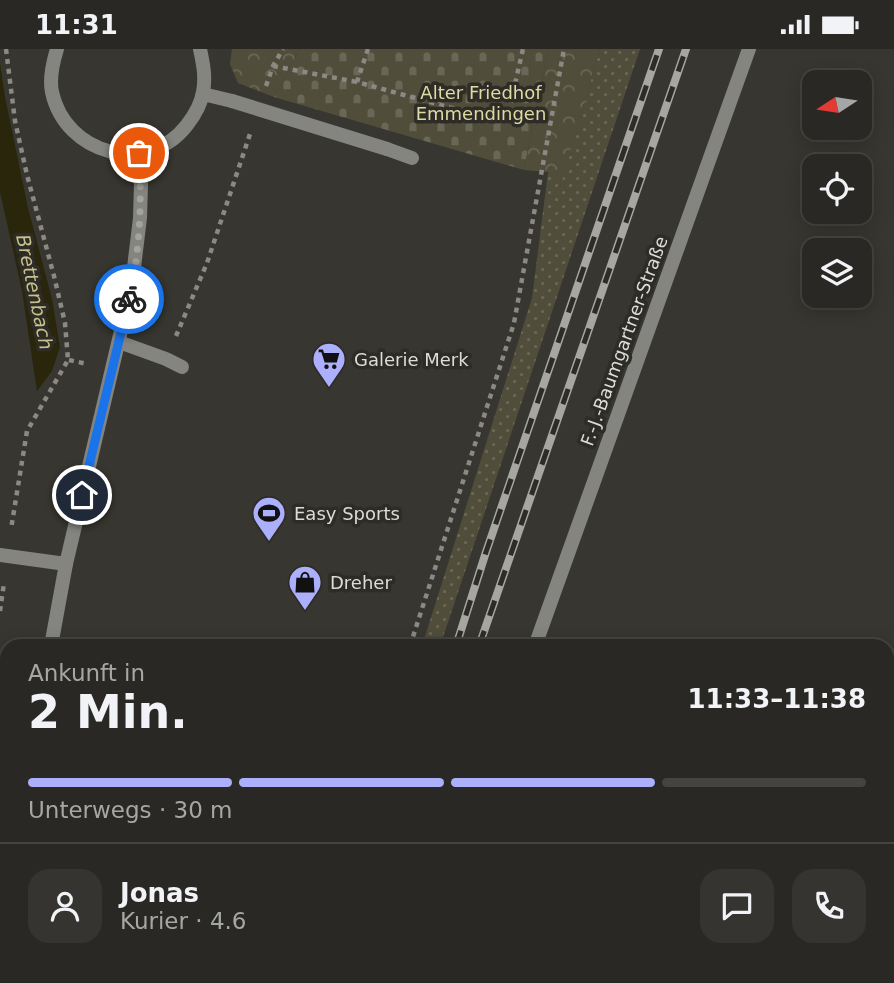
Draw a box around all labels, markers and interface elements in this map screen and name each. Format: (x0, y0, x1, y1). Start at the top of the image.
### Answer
text: 11:31 (35, 10, 118, 40)
north arrow (802, 70, 872, 140)
map controls (802, 70, 872, 308)
park label: Alter Friedhof Emmendingen (416, 82, 546, 124)
pin (109, 123, 169, 183)
icon: bag (120, 134, 158, 172)
button: locate (802, 154, 872, 224)
water label: Brettenbach (12, 232, 58, 352)
street label: F.-J.-Baumgartner-Straße (576, 233, 672, 449)
button: layers (802, 238, 872, 308)
courier (94, 264, 164, 334)
icon: bike (110, 280, 148, 318)
supermarket icon: Galerie Merk (310, 340, 348, 389)
place label: Galerie Merk (354, 349, 469, 370)
pin (52, 465, 112, 525)
icon: home (63, 476, 101, 514)
sports icon: Easy Sports (250, 494, 288, 543)
place label: Easy Sports (294, 503, 400, 524)
shop icon: Dreher (286, 563, 324, 612)
place label: Dreher (330, 572, 392, 593)
text: Ankunft in (28, 660, 145, 686)
text: 11:33–11:38 (687, 684, 866, 714)
text: 2 Min. (28, 685, 188, 739)
text: Unterwegs · 30 m (28, 797, 233, 823)
button: person (28, 869, 102, 943)
button: chat (700, 869, 774, 943)
button: phone (792, 869, 866, 943)
text: Jonas (120, 878, 199, 908)
text: Kurier · 4.6 (120, 908, 246, 934)

